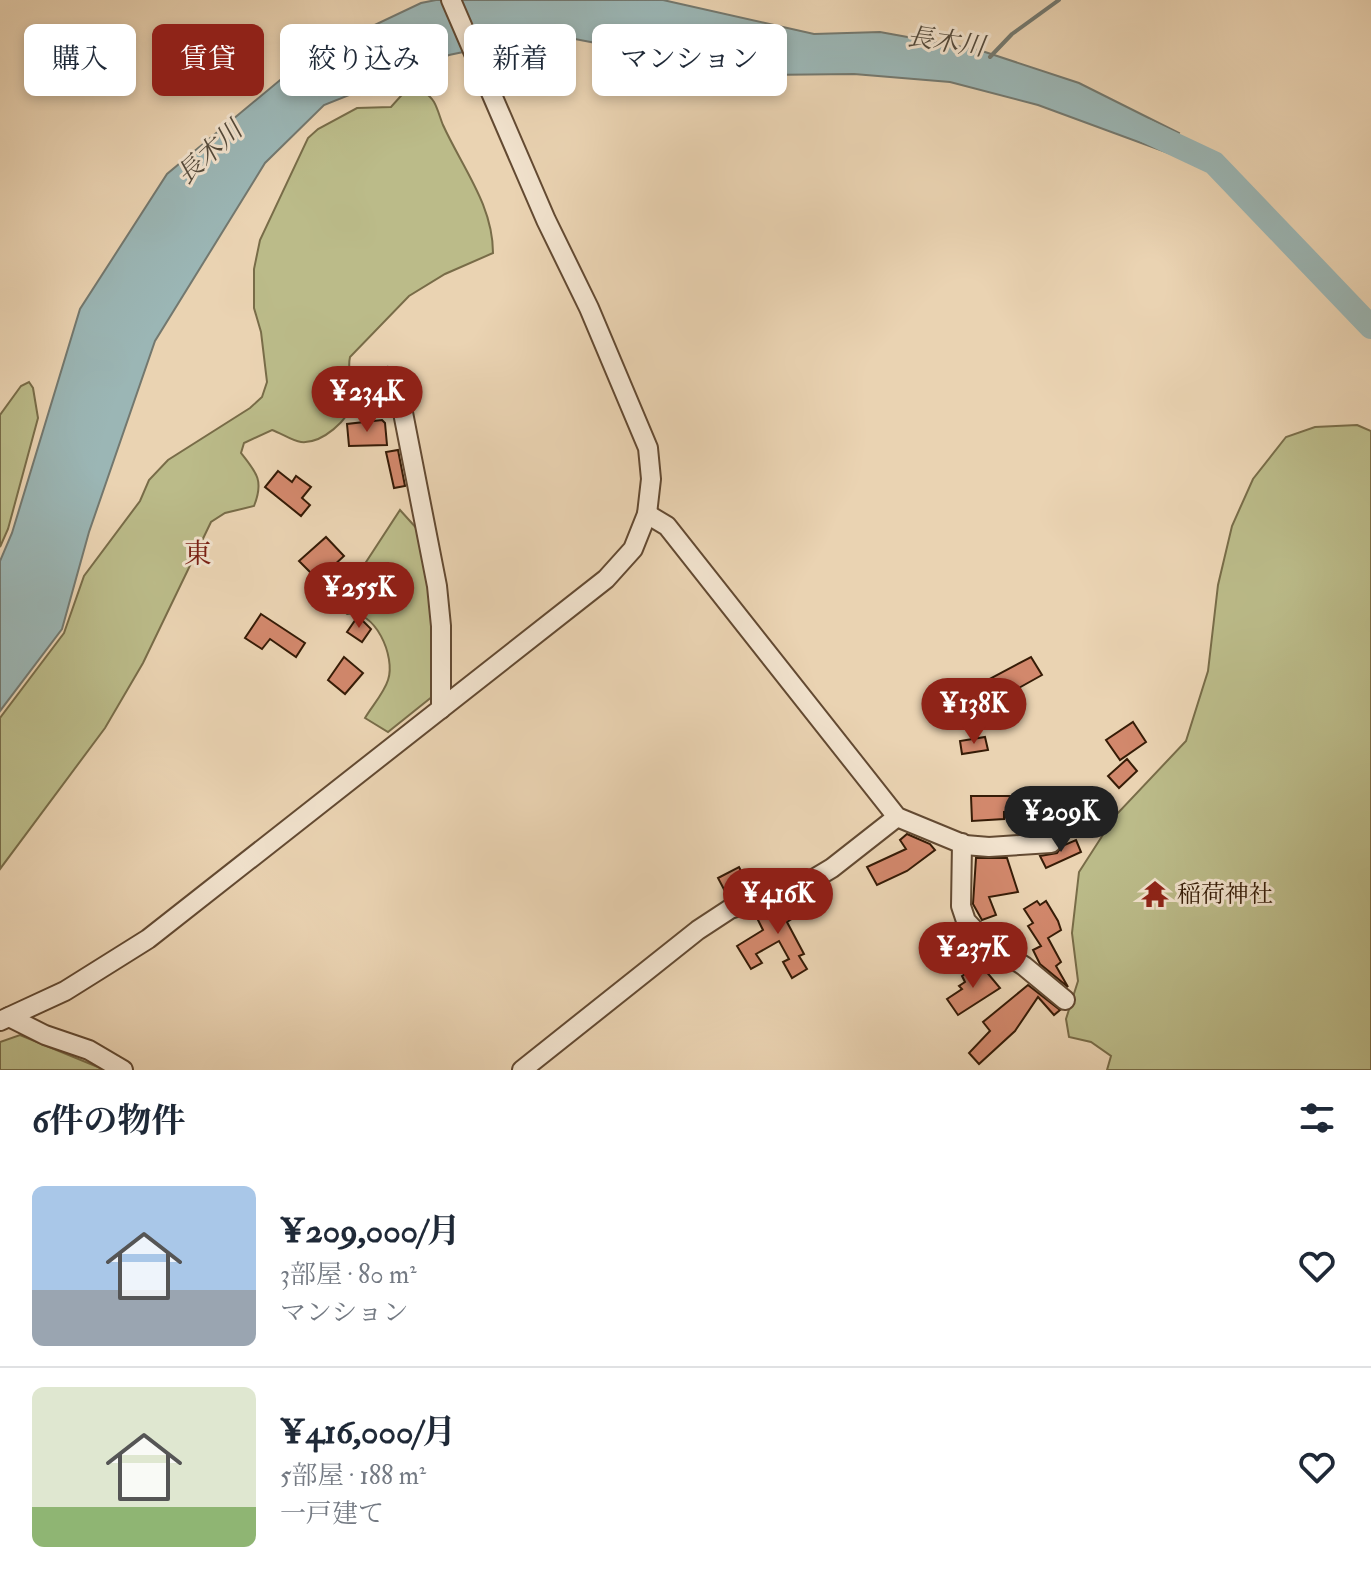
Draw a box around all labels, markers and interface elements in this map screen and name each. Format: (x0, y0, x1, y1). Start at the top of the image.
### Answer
water label: 長木川 (905, 21, 990, 64)
chip: 購入 (24, 24, 136, 96)
chip: 賃貸 (152, 24, 264, 96)
chip: 絞り込み (280, 24, 448, 96)
chip: 新着 (464, 24, 576, 96)
chip: マンション (592, 24, 787, 96)
water label: 長木川 (170, 112, 251, 191)
pin: ¥234K (311, 366, 423, 434)
text: ¥234K (330, 376, 404, 408)
district label: 東 (184, 537, 212, 572)
pin: ¥255K (303, 562, 415, 630)
text: ¥255K (322, 572, 396, 604)
pin: ¥138K (918, 678, 1030, 746)
text: ¥138K (939, 688, 1009, 720)
pin: ¥209K (1005, 786, 1117, 854)
text: ¥209K (1022, 796, 1100, 828)
pin: ¥416K (722, 868, 834, 936)
text: ¥416K (741, 878, 815, 910)
temple icon: 稲荷神社 (1140, 879, 1170, 909)
place label: 稲荷神社 (1177, 879, 1273, 910)
pin: ¥237K (917, 922, 1029, 990)
text: ¥237K (937, 932, 1009, 964)
icon: filters (1295, 1096, 1339, 1140)
text: 6件の物件 (32, 1100, 185, 1143)
text: ¥209,000/月 (280, 1210, 461, 1253)
icon: home (96, 1218, 192, 1314)
icon: heart (1295, 1244, 1339, 1288)
text: 3部屋 · 80 m² (280, 1259, 417, 1291)
text: マンション (280, 1297, 409, 1329)
text: ¥416,000/月 (280, 1411, 456, 1454)
icon: home (96, 1419, 192, 1515)
icon: heart (1295, 1445, 1339, 1489)
text: 5部屋 · 188 m² (280, 1460, 426, 1492)
text: 一戸建て (280, 1498, 384, 1530)

